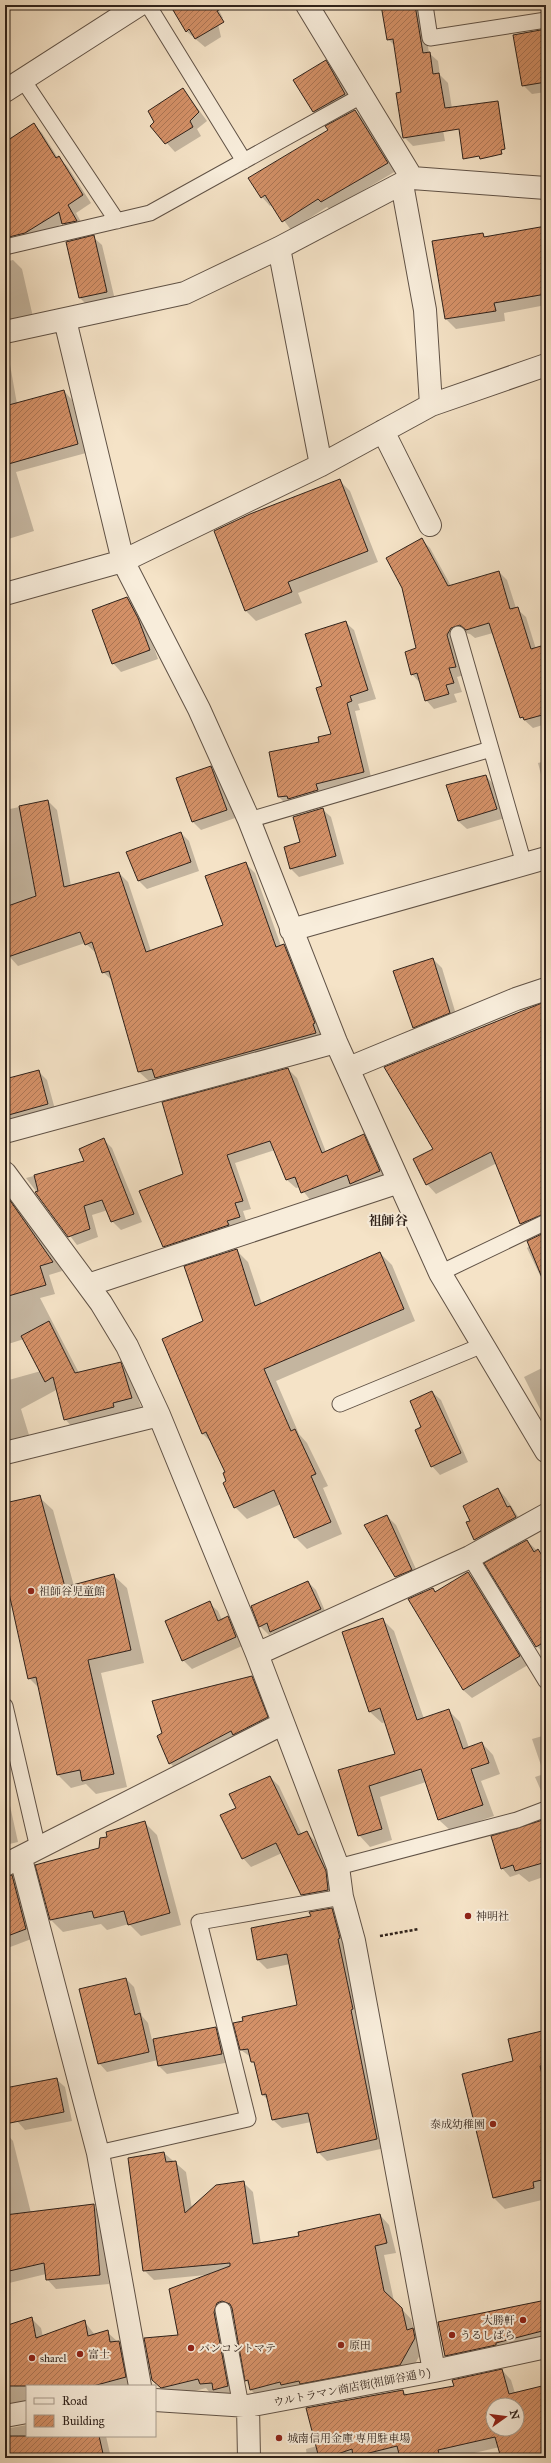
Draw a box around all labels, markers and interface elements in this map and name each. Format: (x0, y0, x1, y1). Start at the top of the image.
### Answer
district label: 祖師谷 (368, 1213, 408, 1229)
place label: 祖師谷児童館 (39, 1585, 105, 1598)
marker: 祖師谷児童館 (26, 1586, 36, 1596)
place label: 神明社 (476, 1910, 509, 1923)
marker: 神明社 (463, 1911, 473, 1921)
place label: 泰成幼稚園 (430, 2118, 485, 2131)
marker: 泰成幼稚園 (488, 2119, 498, 2129)
place label: 大勝軒 (482, 2314, 515, 2327)
marker: 大勝軒 (518, 2315, 528, 2325)
place label: うるしばら (460, 2329, 515, 2342)
marker: うるしばら (447, 2330, 457, 2340)
place label: 原田 (349, 2339, 371, 2352)
marker: 原田 (336, 2340, 346, 2350)
place label: バンコントマテ (199, 2342, 276, 2355)
marker: バンコントマテ (186, 2343, 196, 2353)
place label: 富士 (88, 2348, 110, 2361)
marker: 富士 (75, 2349, 85, 2359)
place label: sharel (40, 2352, 66, 2365)
marker: sharel (27, 2353, 37, 2363)
street label: ウルトラマン商店街(祖師谷通り) (272, 2366, 432, 2409)
legend (26, 2385, 156, 2437)
text: Road (62, 2394, 88, 2408)
north arrow (485, 2397, 525, 2437)
text: N (507, 2409, 522, 2421)
text: Building (62, 2414, 105, 2429)
place label: 城南信用金庫 専用駐車場 (287, 2432, 410, 2445)
marker: 城南信用金庫 専用駐車場 (274, 2433, 284, 2443)

